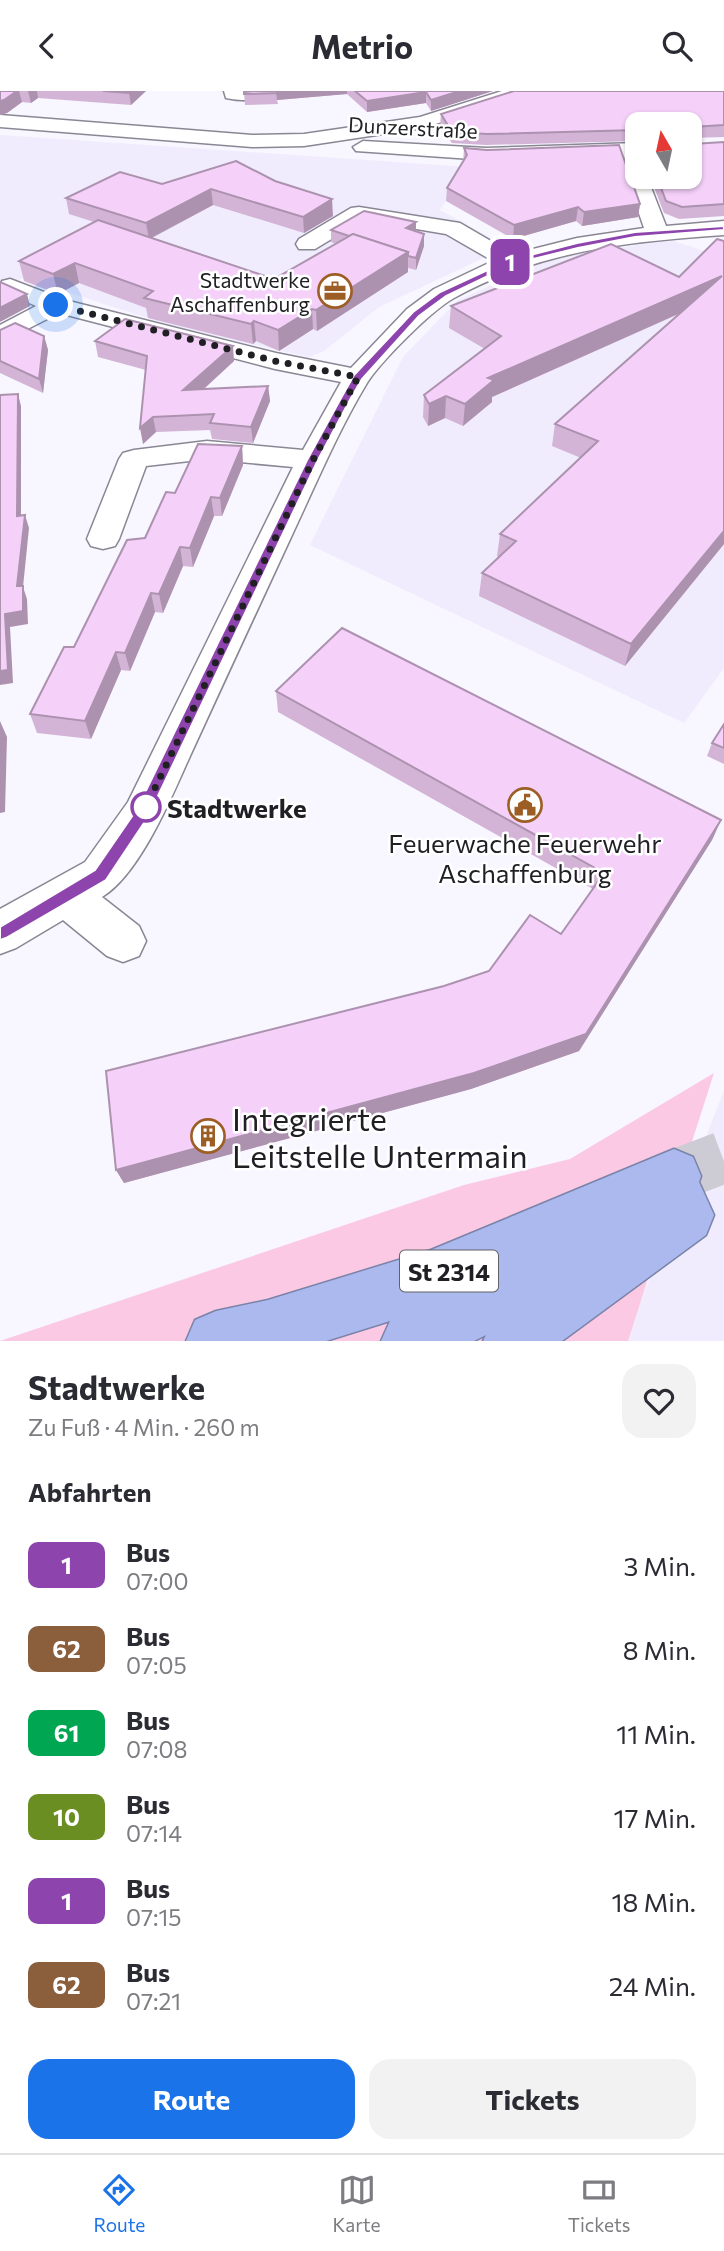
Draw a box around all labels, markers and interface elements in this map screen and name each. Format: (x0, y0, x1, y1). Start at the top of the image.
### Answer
text: Metrio (311, 26, 413, 66)
icon: back (28, 27, 66, 65)
icon: search (658, 27, 696, 65)
street label: Dunzerstraße (348, 111, 478, 143)
north arrow (625, 112, 702, 189)
map controls (625, 112, 702, 189)
line badge: 1 (487, 239, 533, 285)
text: 1 (505, 247, 515, 276)
place label: Stadtwerke Aschaffenburg (170, 267, 310, 316)
office icon: Stadtwerke Aschaffenburg (316, 272, 354, 310)
your location (38, 287, 73, 322)
public building icon: Feuerwache Feuerwehr Aschaffenburg (506, 786, 544, 824)
marker: Stadtwerke (131, 792, 161, 822)
place label: Stadtwerke (167, 792, 307, 823)
place label: Feuerwache Feuerwehr Aschaffenburg (388, 827, 662, 888)
place label: Integrierte Leitstelle Untermain (232, 1098, 528, 1175)
building icon: Integrierte Leitstelle Untermain (189, 1117, 227, 1155)
road number: St 2314 (400, 1251, 498, 1291)
button: heart (622, 1364, 696, 1438)
text: Stadtwerke (28, 1366, 205, 1407)
text: Zu Fuß · 4 Min. · 260 m (28, 1413, 260, 1441)
text: Abfahrten (28, 1476, 151, 1507)
text: Bus (126, 1536, 170, 1567)
text: 1 (61, 1550, 72, 1579)
text: 3 Min. (624, 1550, 696, 1581)
text: 07:00 (126, 1567, 189, 1595)
text: Bus (126, 1620, 170, 1651)
text: 62 (52, 1634, 81, 1663)
text: 8 Min. (623, 1634, 696, 1665)
text: 07:05 (126, 1651, 187, 1679)
text: Bus (126, 1704, 170, 1735)
text: 61 (54, 1718, 79, 1747)
text: 11 Min. (616, 1718, 696, 1749)
text: 07:08 (126, 1735, 187, 1763)
text: Bus (126, 1788, 170, 1819)
text: 10 (53, 1802, 80, 1831)
text: 17 Min. (614, 1802, 696, 1833)
text: 07:14 (126, 1819, 182, 1847)
text: Bus (126, 1872, 170, 1903)
text: 1 (61, 1886, 72, 1915)
text: 18 Min. (612, 1886, 696, 1917)
text: 07:15 (126, 1903, 182, 1931)
text: Bus (126, 1956, 170, 1987)
text: 62 (52, 1970, 81, 1999)
text: 24 Min. (609, 1970, 696, 2001)
text: 07:21 (126, 1987, 181, 2015)
button: Route (28, 2059, 355, 2139)
button: Tickets (369, 2059, 696, 2139)
tab: Route (94, 2171, 145, 2236)
tab: Karte (333, 2171, 381, 2236)
tab: Tickets (568, 2171, 630, 2236)

